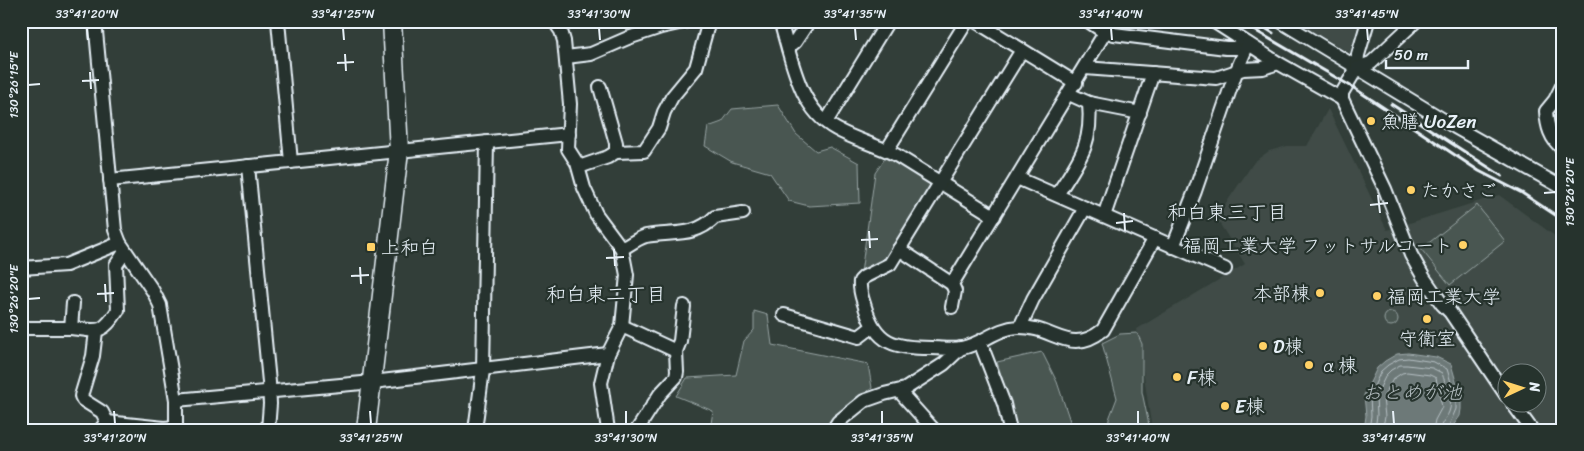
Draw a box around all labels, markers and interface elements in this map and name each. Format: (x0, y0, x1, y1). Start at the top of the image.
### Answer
text: 33°41'20"N (55, 3, 119, 25)
text: 33°41'25"N (312, 3, 375, 25)
text: 33°41'30"N (568, 3, 631, 25)
text: 33°41'35"N (824, 3, 887, 25)
text: 33°41'40"N (1079, 3, 1144, 25)
text: 33°41'45"N (1335, 3, 1399, 25)
scale bar (1386, 38, 1469, 70)
text: 50 m (1394, 42, 1429, 68)
text: 130°26'15"E (3, 50, 25, 118)
place label: 魚膳 UoZen (1381, 105, 1477, 138)
marker: 魚膳 UoZen (1365, 115, 1377, 127)
text: 130°26'20"E (1559, 156, 1581, 226)
place label: たかさご (1421, 174, 1497, 207)
marker: たかさご (1405, 184, 1417, 196)
district label: 和白東三丁目 (1167, 195, 1287, 230)
place label: 福岡工業大学 フットサルコート (1183, 229, 1453, 262)
place label: 上和白 (381, 231, 438, 264)
marker: 福岡工業大学 フットサルコート (1457, 239, 1469, 251)
marker: 上和白 (365, 241, 377, 253)
text: 130°26'20"E (3, 263, 25, 333)
district label: 和白東二丁目 (546, 277, 666, 312)
place label: 本部棟 (1253, 277, 1310, 310)
place label: 福岡工業大学 (1387, 280, 1501, 313)
marker: 本部棟 (1314, 287, 1326, 299)
marker: 福岡工業大学 (1371, 290, 1383, 302)
marker: 守衛室 (1421, 313, 1433, 325)
place label: 守衛室 (1398, 322, 1456, 355)
place label: D棟 (1273, 330, 1303, 363)
marker: D棟 (1257, 340, 1269, 352)
place label: α棟 (1319, 349, 1357, 382)
marker: α棟 (1303, 359, 1315, 371)
place label: F棟 (1187, 361, 1216, 394)
north arrow (1496, 364, 1546, 414)
marker: F棟 (1171, 371, 1183, 383)
water label: おとめが池 (1362, 375, 1463, 410)
text: N (1522, 380, 1547, 393)
place label: E棟 (1235, 390, 1265, 423)
marker: E棟 (1219, 400, 1231, 412)
text: 33°41'20"N (83, 427, 147, 449)
text: 33°41'25"N (340, 427, 403, 449)
text: 33°41'30"N (595, 427, 658, 449)
text: 33°41'35"N (851, 427, 914, 449)
text: 33°41'40"N (1106, 427, 1171, 449)
text: 33°41'45"N (1362, 427, 1426, 449)

